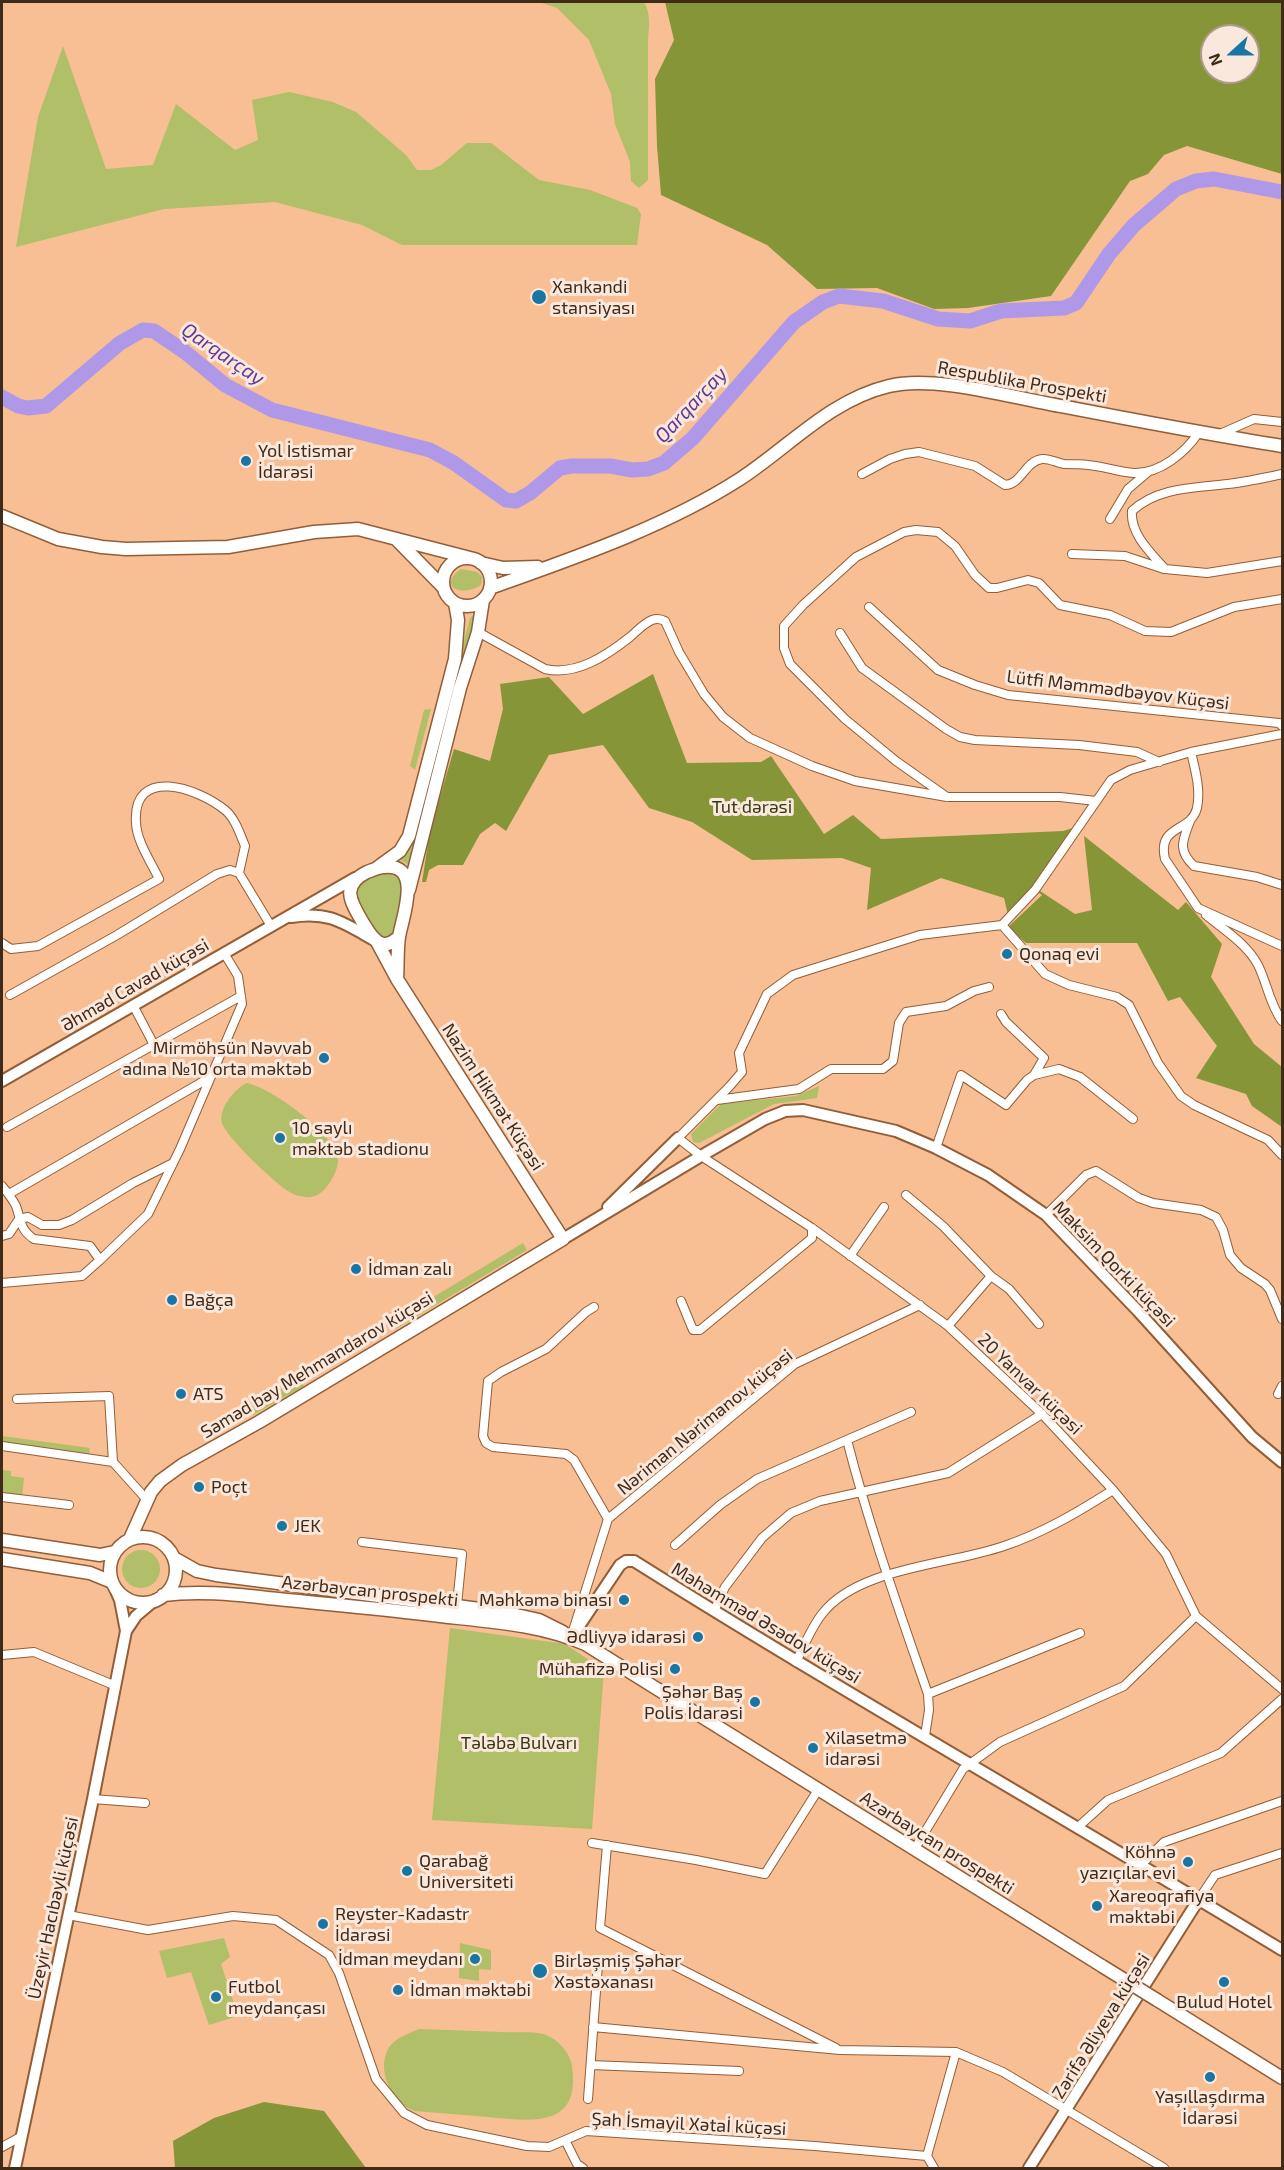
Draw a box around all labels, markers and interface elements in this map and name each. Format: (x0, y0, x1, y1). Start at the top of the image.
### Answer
north arrow (1200, 24, 1260, 84)
text: N (1204, 51, 1226, 69)
place label: Xankəndi stansiyası (552, 276, 635, 318)
marker: Xankəndi stansiyası (530, 288, 548, 306)
water label: Qarqarçay (177, 317, 269, 391)
street label: Respublika Prospekti (936, 356, 1108, 408)
water label: Qarqarçay (650, 362, 732, 448)
place label: Yol İstismar İdarəsi (258, 440, 354, 482)
marker: Yol İstismar İdarəsi (239, 454, 253, 468)
street label: Lütfi Məmmədbəyov Küçəsi (1005, 666, 1231, 714)
park label: Tut dərəsi (712, 796, 792, 818)
street label: Əhməd Cavad küçəsi (57, 934, 213, 1036)
place label: Qonaq evi (1019, 943, 1099, 965)
marker: Qonaq evi (1000, 947, 1014, 961)
street label: Nazim Hikmət Küçəsi (437, 1019, 549, 1175)
place label: Mirmöhsün Nəvvab adına №10 orta məktəb (122, 1037, 312, 1080)
marker: Mirmöhsün Nəvvab adına №10 orta məktəb (317, 1051, 331, 1065)
place label: 10 saylı məktəb stadionu (292, 1117, 429, 1160)
marker: 10 saylı məktəb stadionu (273, 1131, 287, 1145)
street label: Maksim Qorki küçəsi (1048, 1196, 1180, 1332)
place label: İdman zalı (368, 1258, 452, 1280)
marker: İdman zalı (349, 1262, 363, 1276)
street label: Səməd bəy Mehmandarov küçəsi (197, 1287, 437, 1443)
place label: Bağça (184, 1289, 234, 1311)
marker: Bağça (165, 1293, 179, 1307)
street label: 20 Yanvar küçəsi (973, 1329, 1087, 1439)
street label: Nəriman Nərimanov küçəsi (613, 1345, 797, 1499)
place label: ATS (193, 1383, 224, 1405)
marker: ATS (174, 1387, 188, 1401)
place label: Poçt (211, 1476, 247, 1498)
marker: Poçt (192, 1480, 206, 1494)
place label: JEK (294, 1515, 321, 1537)
marker: JEK (275, 1519, 289, 1533)
street label: Məhəmməd Əsədov küçəsi (668, 1558, 864, 1688)
street label: Azərbaycan prospekti (281, 1571, 459, 1611)
place label: Məhkəmə binası (479, 1589, 612, 1611)
marker: Məhkəmə binası (617, 1593, 631, 1607)
place label: Ədliyyə idarəsi (567, 1626, 686, 1648)
marker: Ədliyyə idarəsi (691, 1630, 705, 1644)
place label: Mühafizə Polisi (539, 1658, 663, 1680)
marker: Mühafizə Polisi (668, 1662, 682, 1676)
place label: Şəhər Baş Polis İdarəsi (644, 1681, 743, 1724)
marker: Şəhər Baş Polis İdarəsi (748, 1695, 762, 1709)
place label: Xilasetmə idarəsi (825, 1727, 907, 1770)
park label: Tələbə Bulvarı (461, 1732, 577, 1754)
marker: Xilasetmə idarəsi (806, 1741, 820, 1755)
street label: Azərbaycan prospekti (856, 1787, 1018, 1899)
street label: Üzeyir Hacıbəyli küçəsi (23, 1815, 83, 2001)
place label: Köhnə yazıçılar evi (1080, 1841, 1176, 1884)
place label: Qarabağ Universiteti (419, 1850, 514, 1892)
marker: Köhnə yazıçılar evi (1181, 1855, 1195, 1869)
marker: Qarabağ Universiteti (400, 1864, 414, 1878)
place label: Xareoqrafiya məktəbi (1109, 1885, 1214, 1928)
marker: Xareoqrafiya məktəbi (1090, 1899, 1104, 1913)
place label: Reyster-Kadastr İdarəsi (335, 1903, 469, 1946)
marker: Reyster-Kadastr İdarəsi (316, 1917, 330, 1931)
place label: İdman meydanı (338, 1948, 463, 1970)
street label: Zərifə Əliyeva küçəsi (1048, 1949, 1154, 2103)
place label: Birləşmiş Şəhər Xəstəxanası (554, 1950, 681, 1992)
marker: İdman meydanı (468, 1952, 482, 1966)
marker: Birləşmiş Şəhər Xəstəxanası (531, 1962, 549, 1980)
marker: Bulud Hotel (1217, 1975, 1231, 1989)
place label: Futbol meydançası (228, 1976, 326, 2018)
place label: İdman məktəbi (410, 1979, 531, 2001)
marker: İdman məktəbi (391, 1983, 405, 1997)
marker: Futbol meydançası (209, 1990, 223, 2004)
place label: Bulud Hotel (1176, 1991, 1272, 2013)
marker: Yaşıllaşdırma İdarəsi (1203, 2070, 1217, 2084)
place label: Yaşıllaşdırma İdarəsi (1155, 2086, 1265, 2128)
street label: Şah İsmayil Xətaİ küçəsi (591, 2108, 787, 2140)

